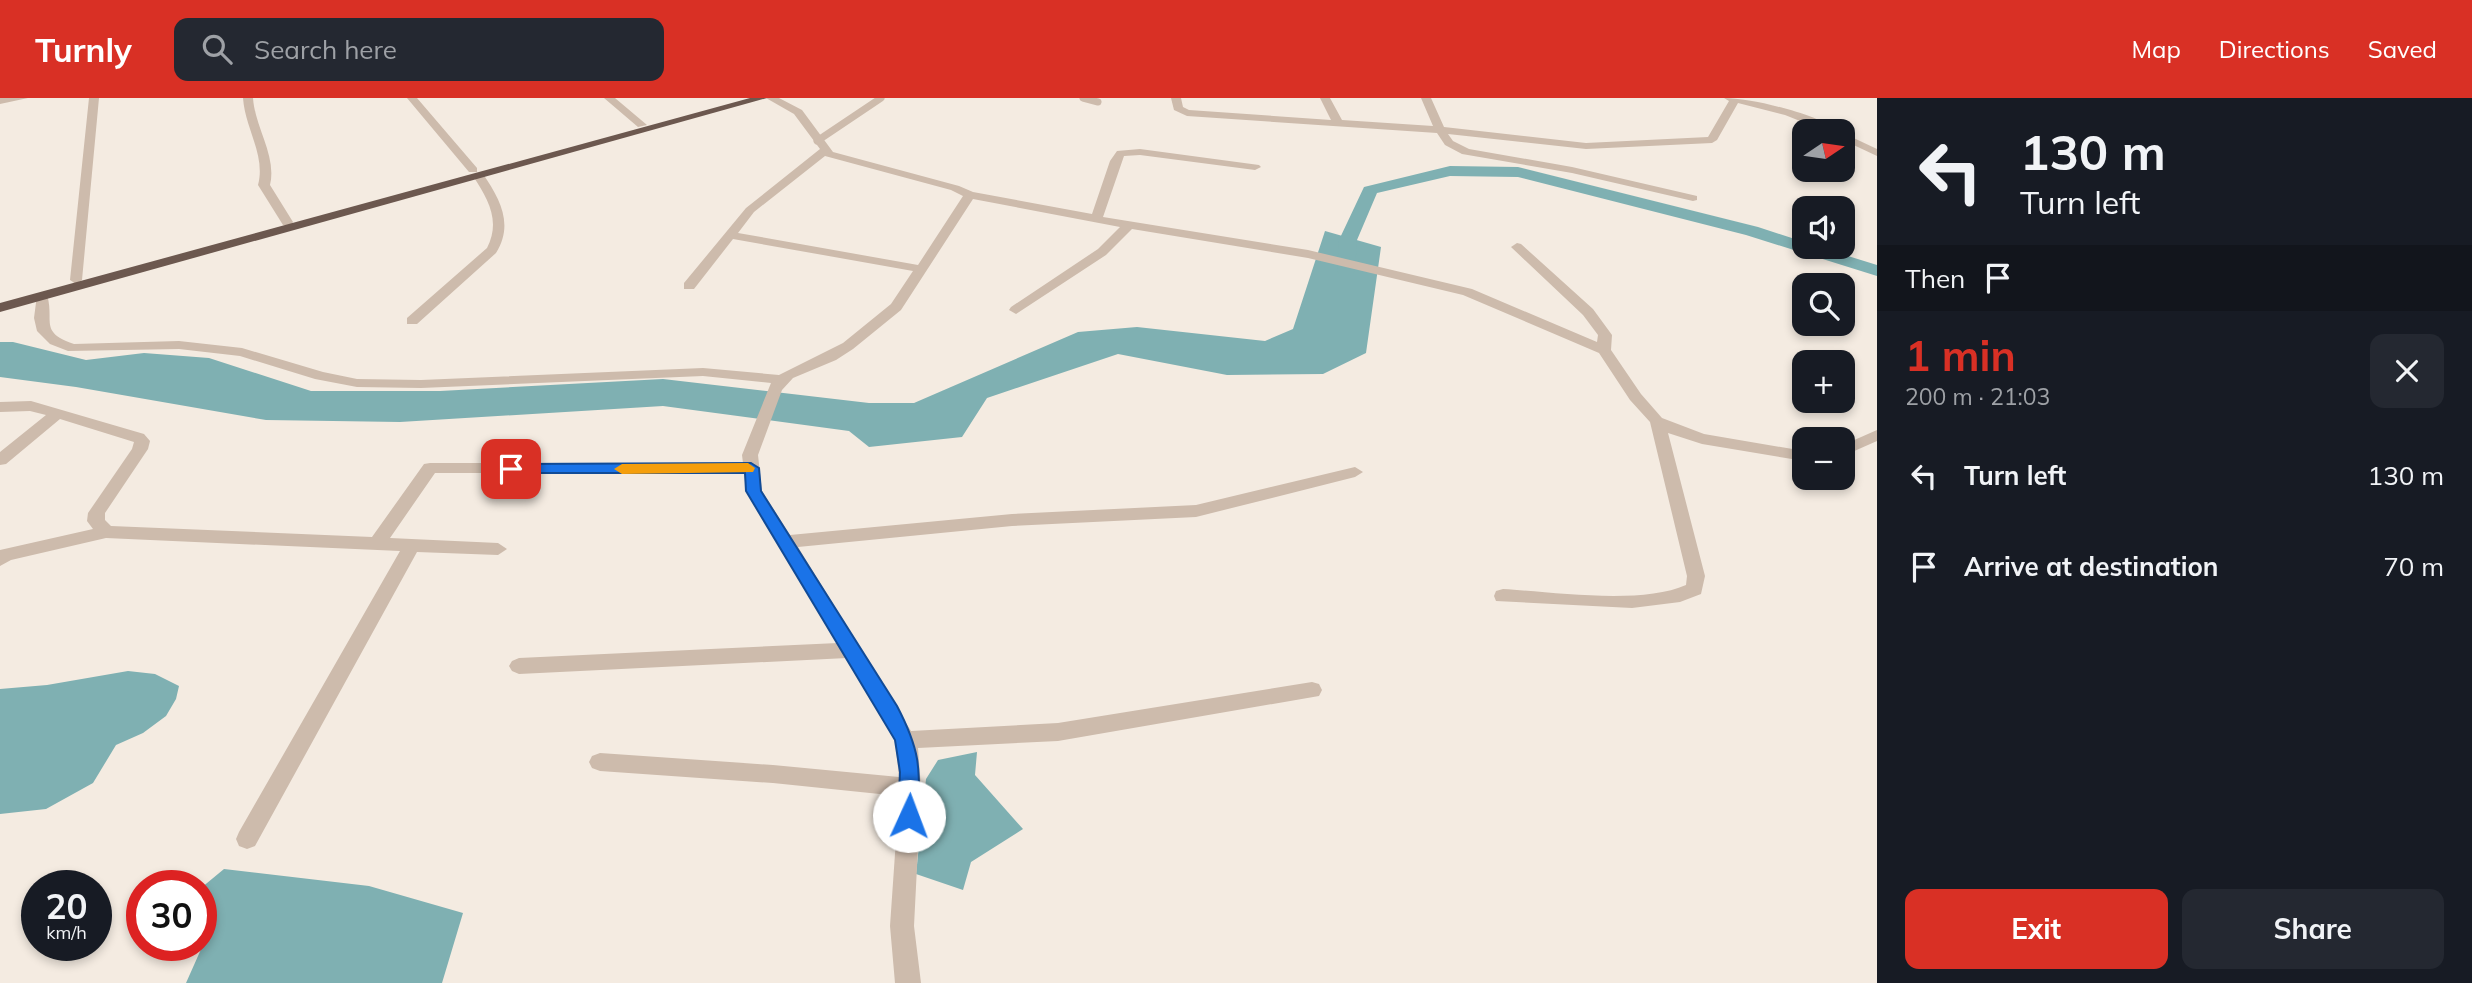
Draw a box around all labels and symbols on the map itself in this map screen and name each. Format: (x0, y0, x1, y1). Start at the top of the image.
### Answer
north arrow (1792, 119, 1855, 182)
pin (481, 439, 541, 499)
position arrow (872, 779, 946, 853)
speed limit sign: 30 (126, 870, 217, 961)

